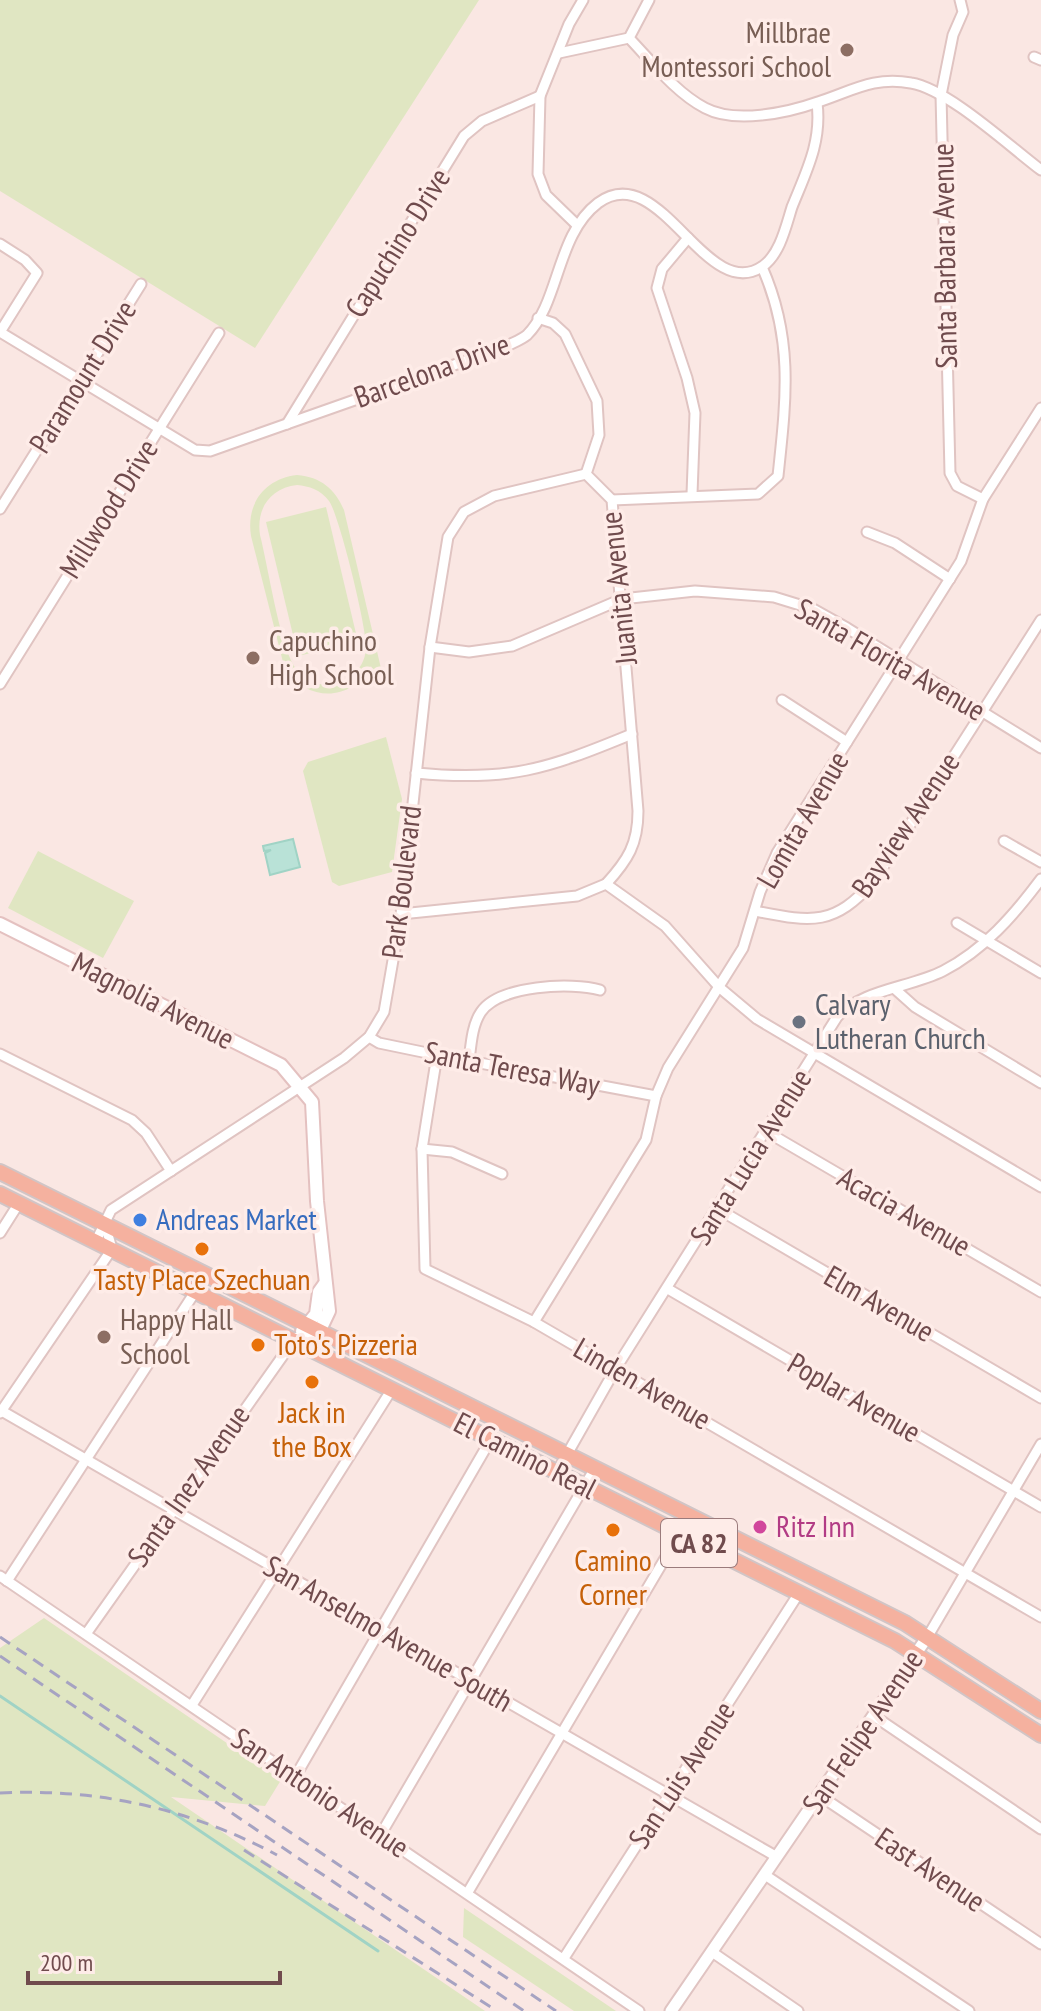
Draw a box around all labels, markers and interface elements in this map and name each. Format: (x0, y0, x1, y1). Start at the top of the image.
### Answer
place label: Millbrae Montessori School (641, 12, 831, 85)
marker: Millbrae Montessori School (838, 41, 856, 59)
street label: Santa Barbara Avenue (922, 143, 965, 369)
street label: Capuchino Drive (335, 160, 458, 324)
street label: Paramount Drive (19, 293, 144, 460)
street label: Barcelona Drive (348, 323, 515, 416)
street label: Millwood Drive (50, 431, 166, 585)
street label: Juanita Avenue (590, 510, 645, 668)
street label: Santa Florita Avenue (789, 588, 993, 729)
place label: Capuchino High School (269, 620, 394, 693)
marker: Capuchino High School (244, 649, 262, 667)
street label: Lomita Avenue (747, 744, 857, 895)
street label: Bayview Avenue (842, 744, 968, 904)
street label: Park Boulevard (372, 803, 429, 961)
street label: Magnolia Avenue (66, 942, 241, 1057)
place label: Calvary Lutheran Church (815, 984, 986, 1057)
marker: Calvary Lutheran Church (790, 1013, 808, 1031)
street label: Santa Teresa Way (421, 1031, 604, 1104)
street label: Santa Lucia Avenue (680, 1061, 819, 1251)
street label: Acacia Avenue (831, 1157, 978, 1264)
place label: Andreas Market (156, 1199, 318, 1238)
marker: Andreas Market (131, 1211, 149, 1229)
marker: Tasty Place Szechuan (193, 1240, 211, 1258)
street label: Elm Avenue (818, 1256, 942, 1350)
place label: Tasty Place Szechuan (94, 1259, 310, 1298)
place label: Happy Hall School (120, 1299, 233, 1372)
place label: Toto's Pizzeria (274, 1324, 418, 1363)
marker: Happy Hall School (95, 1328, 113, 1346)
street label: Linden Avenue (567, 1328, 718, 1438)
marker: Toto's Pizzeria (249, 1336, 267, 1354)
street label: Poplar Avenue (781, 1343, 928, 1450)
marker: Jack in the Box (303, 1373, 321, 1391)
place label: Jack in the Box (272, 1392, 352, 1465)
street label: Santa Inez Avenue (118, 1397, 258, 1574)
street label: El Camino Real (448, 1402, 603, 1507)
place label: Ritz Inn (776, 1506, 855, 1545)
marker: Ritz Inn (751, 1518, 769, 1536)
road number: CA 82 (661, 1519, 737, 1567)
marker: Camino Corner (604, 1521, 622, 1539)
place label: Camino Corner (574, 1540, 652, 1613)
street label: San Anselmo Avenue South (257, 1546, 520, 1720)
street label: San Felipe Avenue (793, 1642, 931, 1821)
street label: San Luis Avenue (619, 1693, 743, 1855)
street label: San Antonio Avenue (225, 1718, 417, 1866)
street label: East Avenue (868, 1818, 993, 1920)
scale bar (28, 1935, 280, 1985)
text: 200 m (40, 1947, 93, 1978)

